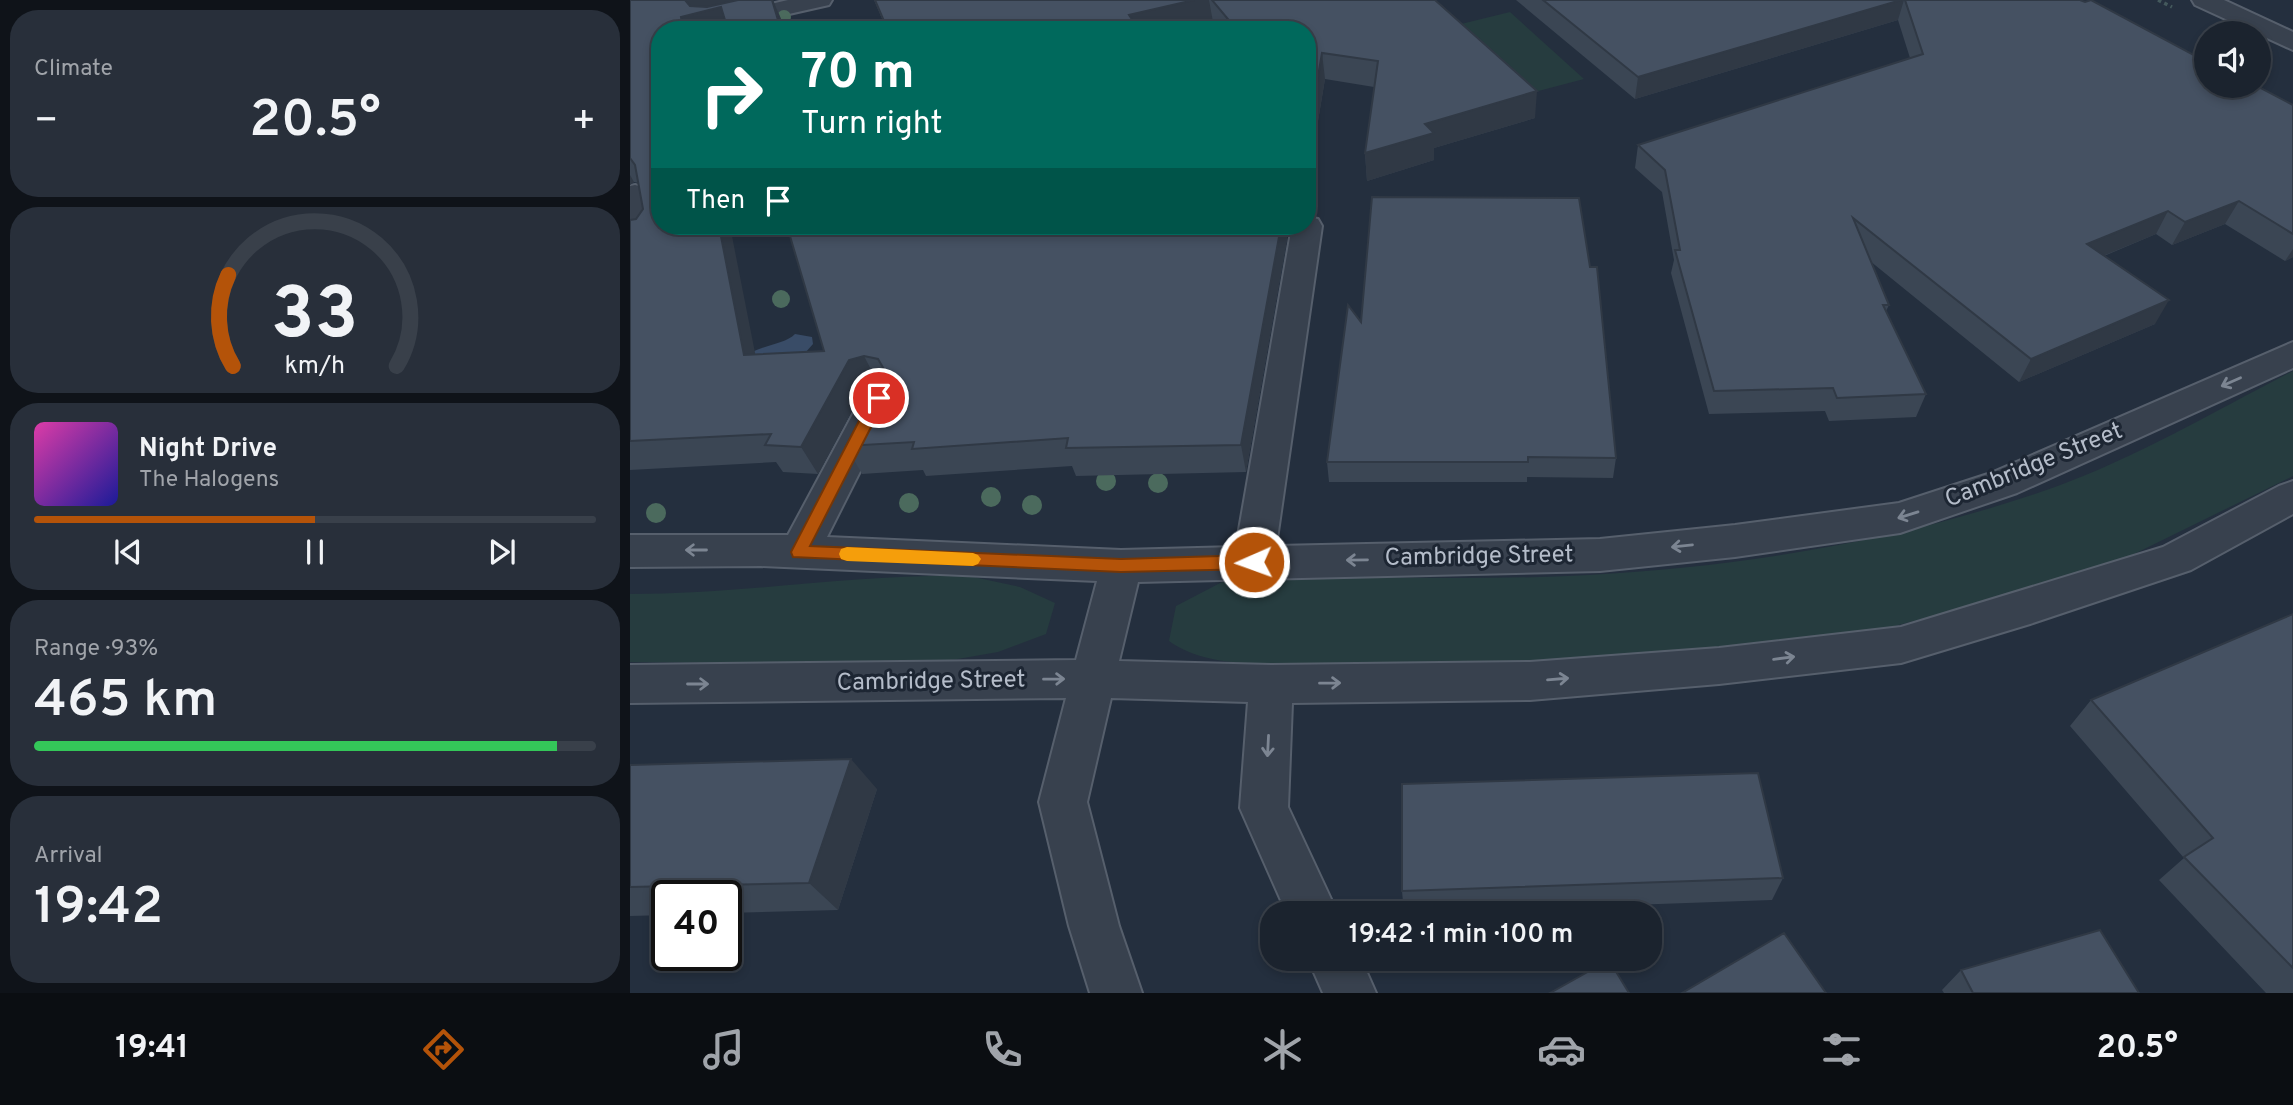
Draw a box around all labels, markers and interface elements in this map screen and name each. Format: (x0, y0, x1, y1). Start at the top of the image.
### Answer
map controls (2194, 21, 2271, 98)
button: sound (2194, 21, 2271, 98)
text: 70 m (801, 44, 915, 106)
icon: right (686, 49, 777, 140)
text: Climate (34, 55, 113, 84)
text: 20.5° (249, 89, 381, 155)
text: − (34, 98, 59, 147)
text: + (571, 98, 596, 147)
text: Turn right (801, 105, 943, 145)
icon: arrive (759, 182, 797, 220)
text: Then (686, 185, 745, 218)
text: 33 (271, 272, 359, 364)
text: km/h (285, 351, 345, 383)
pin (849, 368, 909, 428)
one-way arrow (2221, 376, 2242, 389)
icon: arrive (860, 379, 898, 417)
street label: Cambridge Street (1941, 417, 2127, 515)
text: Night Drive (139, 433, 277, 466)
text: The Halogens (139, 466, 279, 495)
one-way arrow (1897, 509, 1919, 522)
position arrow (1217, 525, 1291, 599)
icon: previous (109, 533, 147, 571)
icon: pause (296, 533, 334, 571)
icon: next (483, 533, 521, 571)
street label: Cambridge Street (1384, 540, 1574, 574)
one-way arrow (1672, 540, 1694, 553)
one-way arrow (684, 543, 707, 557)
one-way arrow (1346, 553, 1369, 567)
text: Range · 93% (34, 635, 158, 664)
one-way arrow (1773, 652, 1795, 665)
street label: Cambridge Street (836, 665, 1026, 699)
text: 465 km (34, 669, 217, 735)
one-way arrow (1546, 672, 1569, 685)
one-way arrow (1042, 673, 1065, 686)
one-way arrow (1319, 676, 1342, 690)
one-way arrow (686, 677, 709, 691)
one-way arrow (1261, 734, 1274, 757)
text: Arrival (34, 842, 103, 871)
text: 19:42 (34, 876, 163, 942)
speed limit sign: 40 (651, 880, 742, 971)
text: 19:42 · 1 min · 100 m (1349, 919, 1573, 952)
icon: directions (419, 1025, 468, 1074)
icon: music (699, 1025, 748, 1074)
icon: phone (978, 1025, 1027, 1074)
icon: climate (1258, 1025, 1307, 1074)
icon: car (1537, 1025, 1586, 1074)
icon: filters (1817, 1025, 1866, 1074)
text: 19:41 (115, 1029, 189, 1069)
text: 20.5° (2096, 1029, 2178, 1069)

